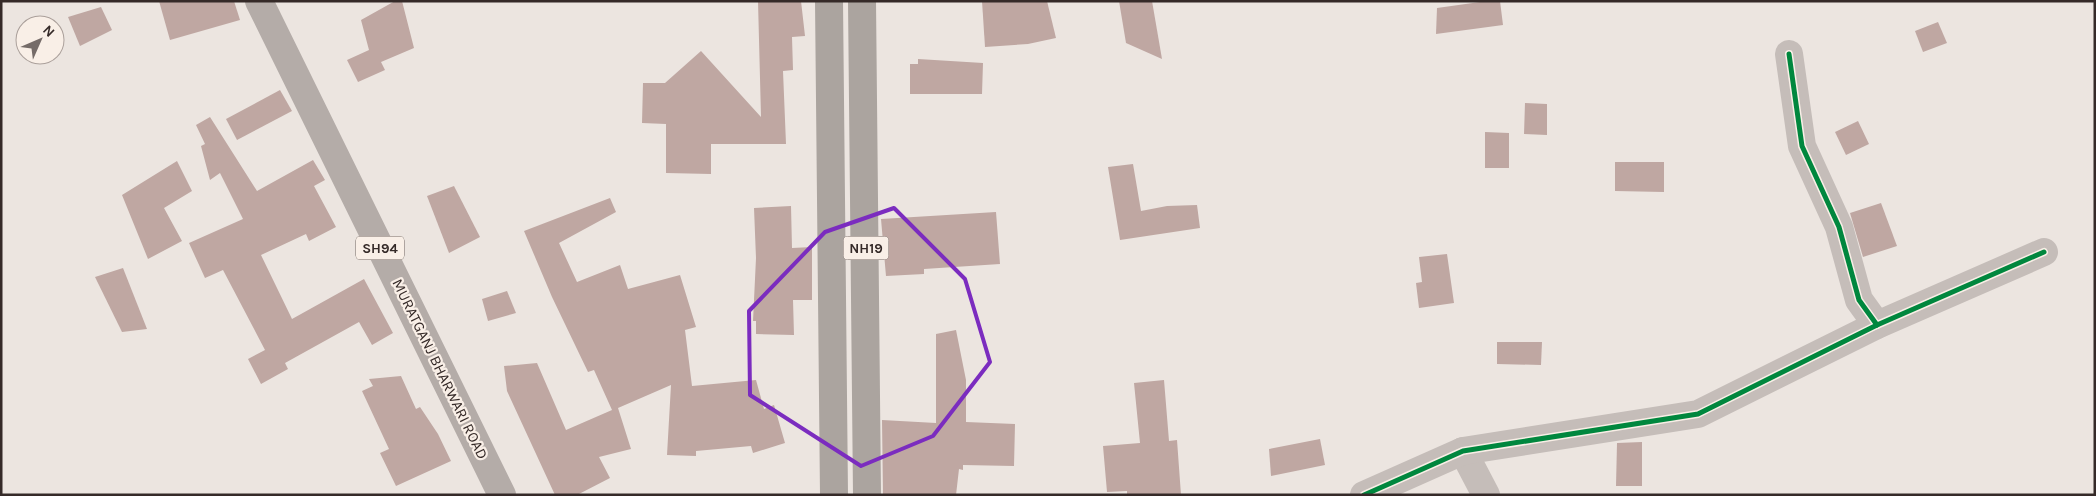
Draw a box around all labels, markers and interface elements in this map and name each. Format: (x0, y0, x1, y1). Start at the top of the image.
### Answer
north arrow (15, 15, 65, 65)
text: N (39, 22, 58, 41)
road number: SH94 (356, 237, 404, 260)
road number: NH19 (844, 237, 888, 260)
street label: MURATGANJ BHARWARI ROAD (388, 276, 492, 462)

